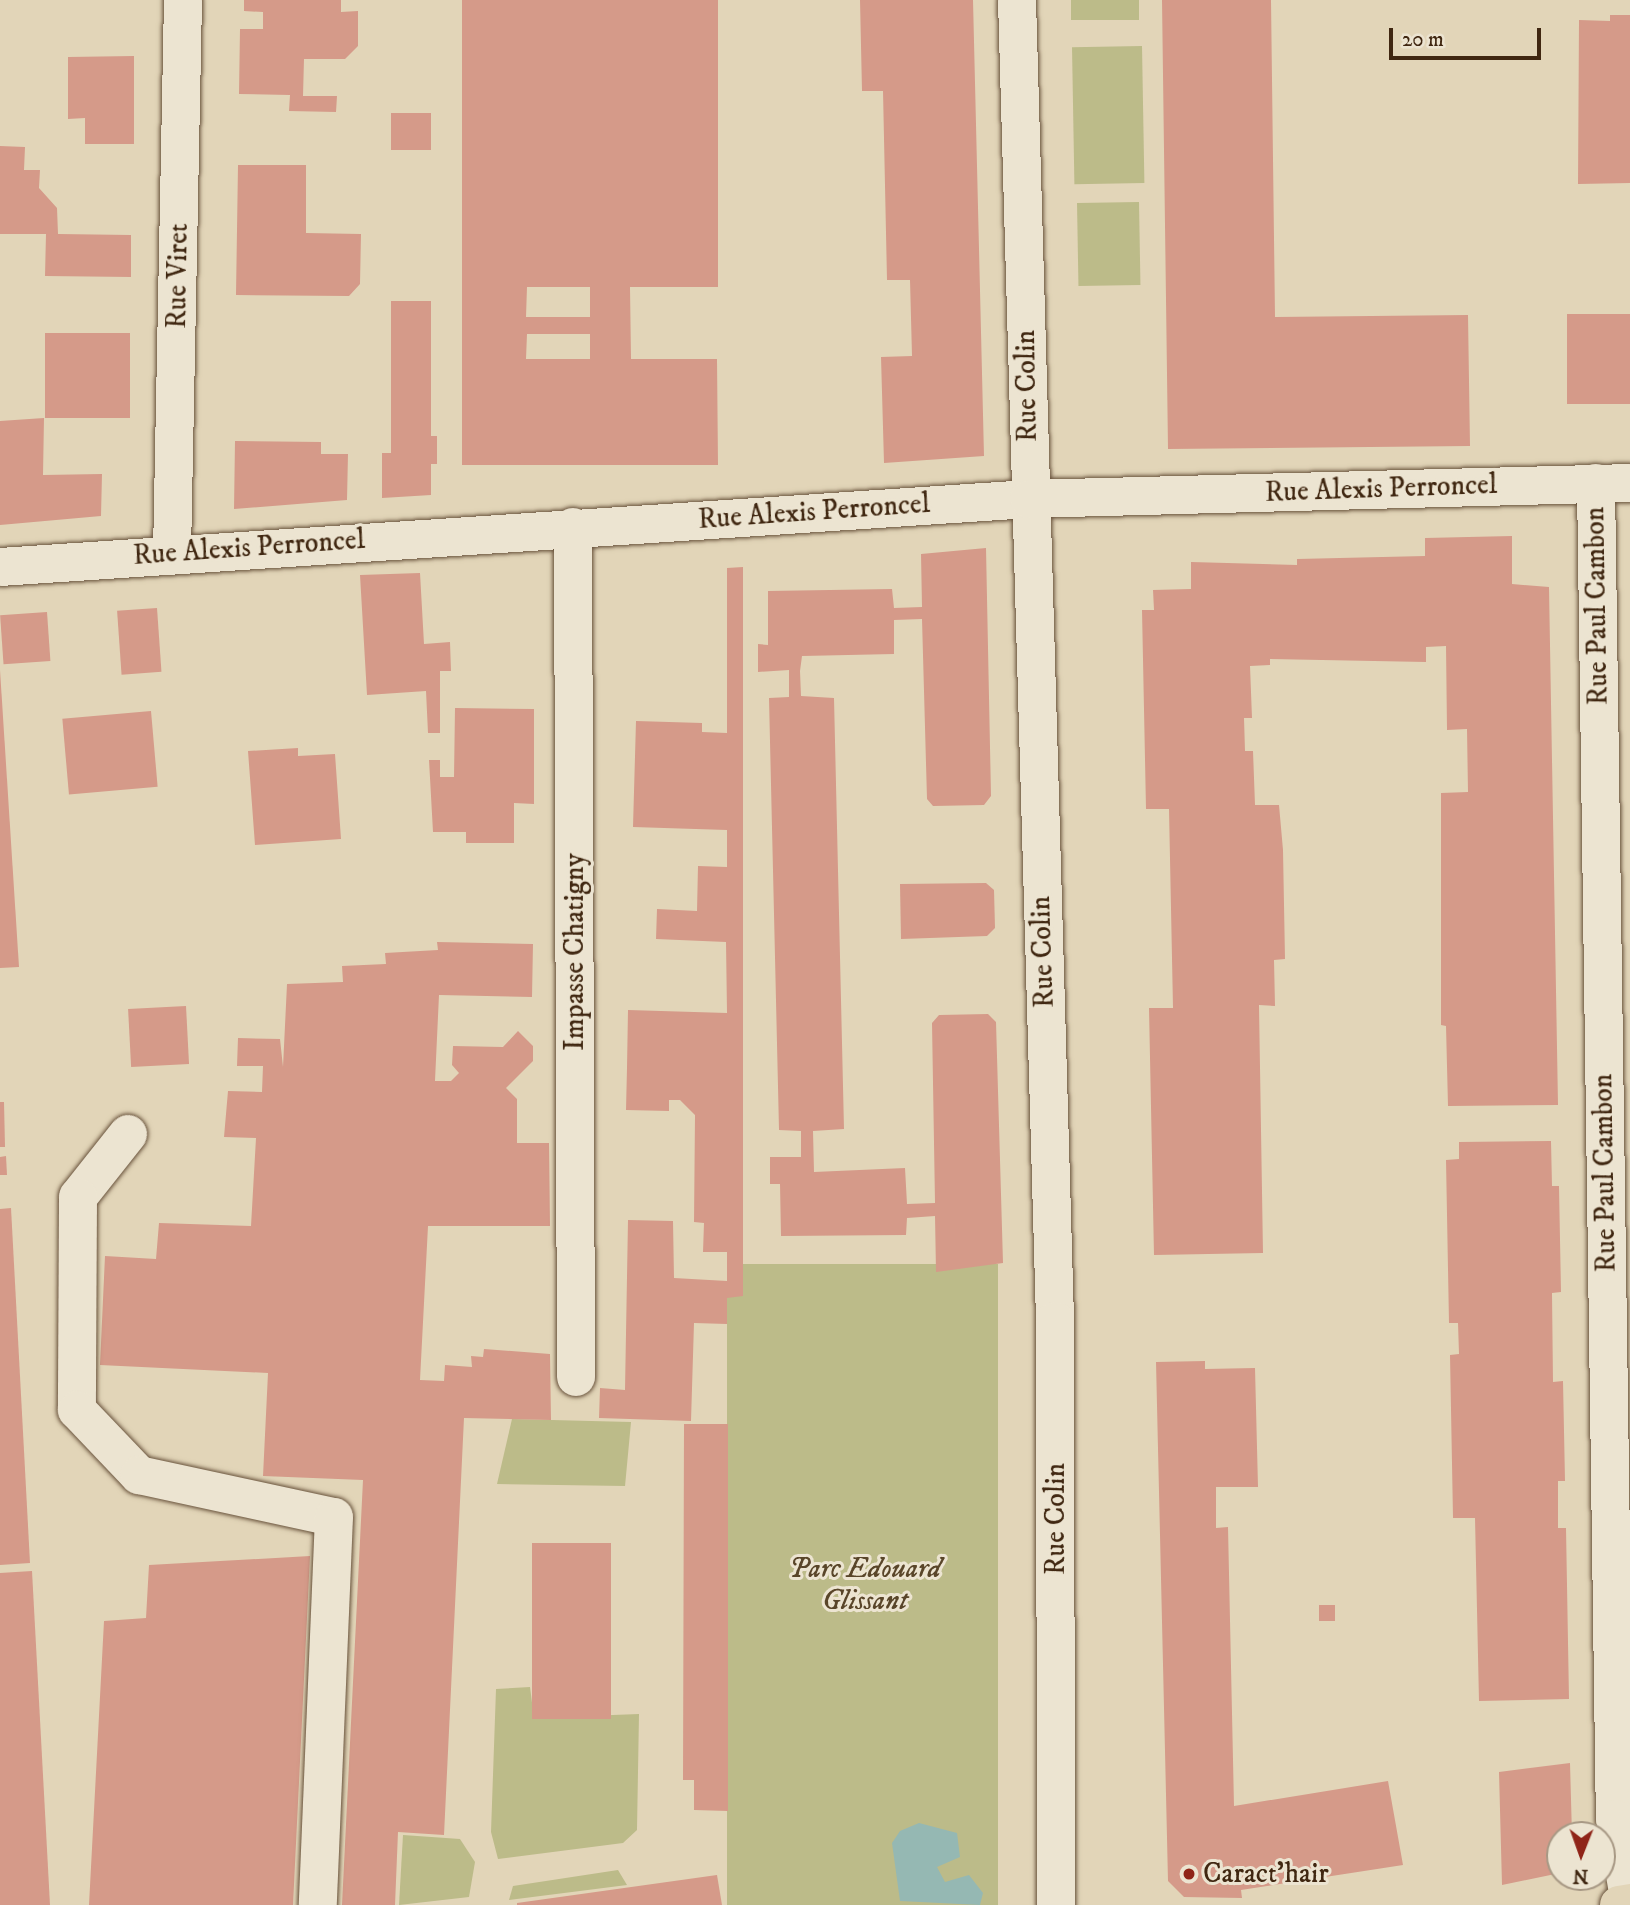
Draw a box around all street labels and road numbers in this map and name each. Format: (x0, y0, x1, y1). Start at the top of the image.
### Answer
street label: Rue Viret (160, 223, 196, 329)
street label: Rue Colin (1009, 330, 1045, 442)
street label: Rue Alexis Perroncel (1264, 468, 1498, 510)
street label: Rue Alexis Perroncel (697, 487, 931, 537)
street label: Rue Paul Cambon (1578, 506, 1616, 706)
street label: Rue Alexis Perroncel (132, 523, 366, 573)
street label: Impasse Chatigny (558, 853, 592, 1051)
street label: Rue Colin (1024, 895, 1062, 1009)
street label: Rue Paul Cambon (1586, 1073, 1624, 1273)
street label: Rue Colin (1039, 1463, 1073, 1575)

